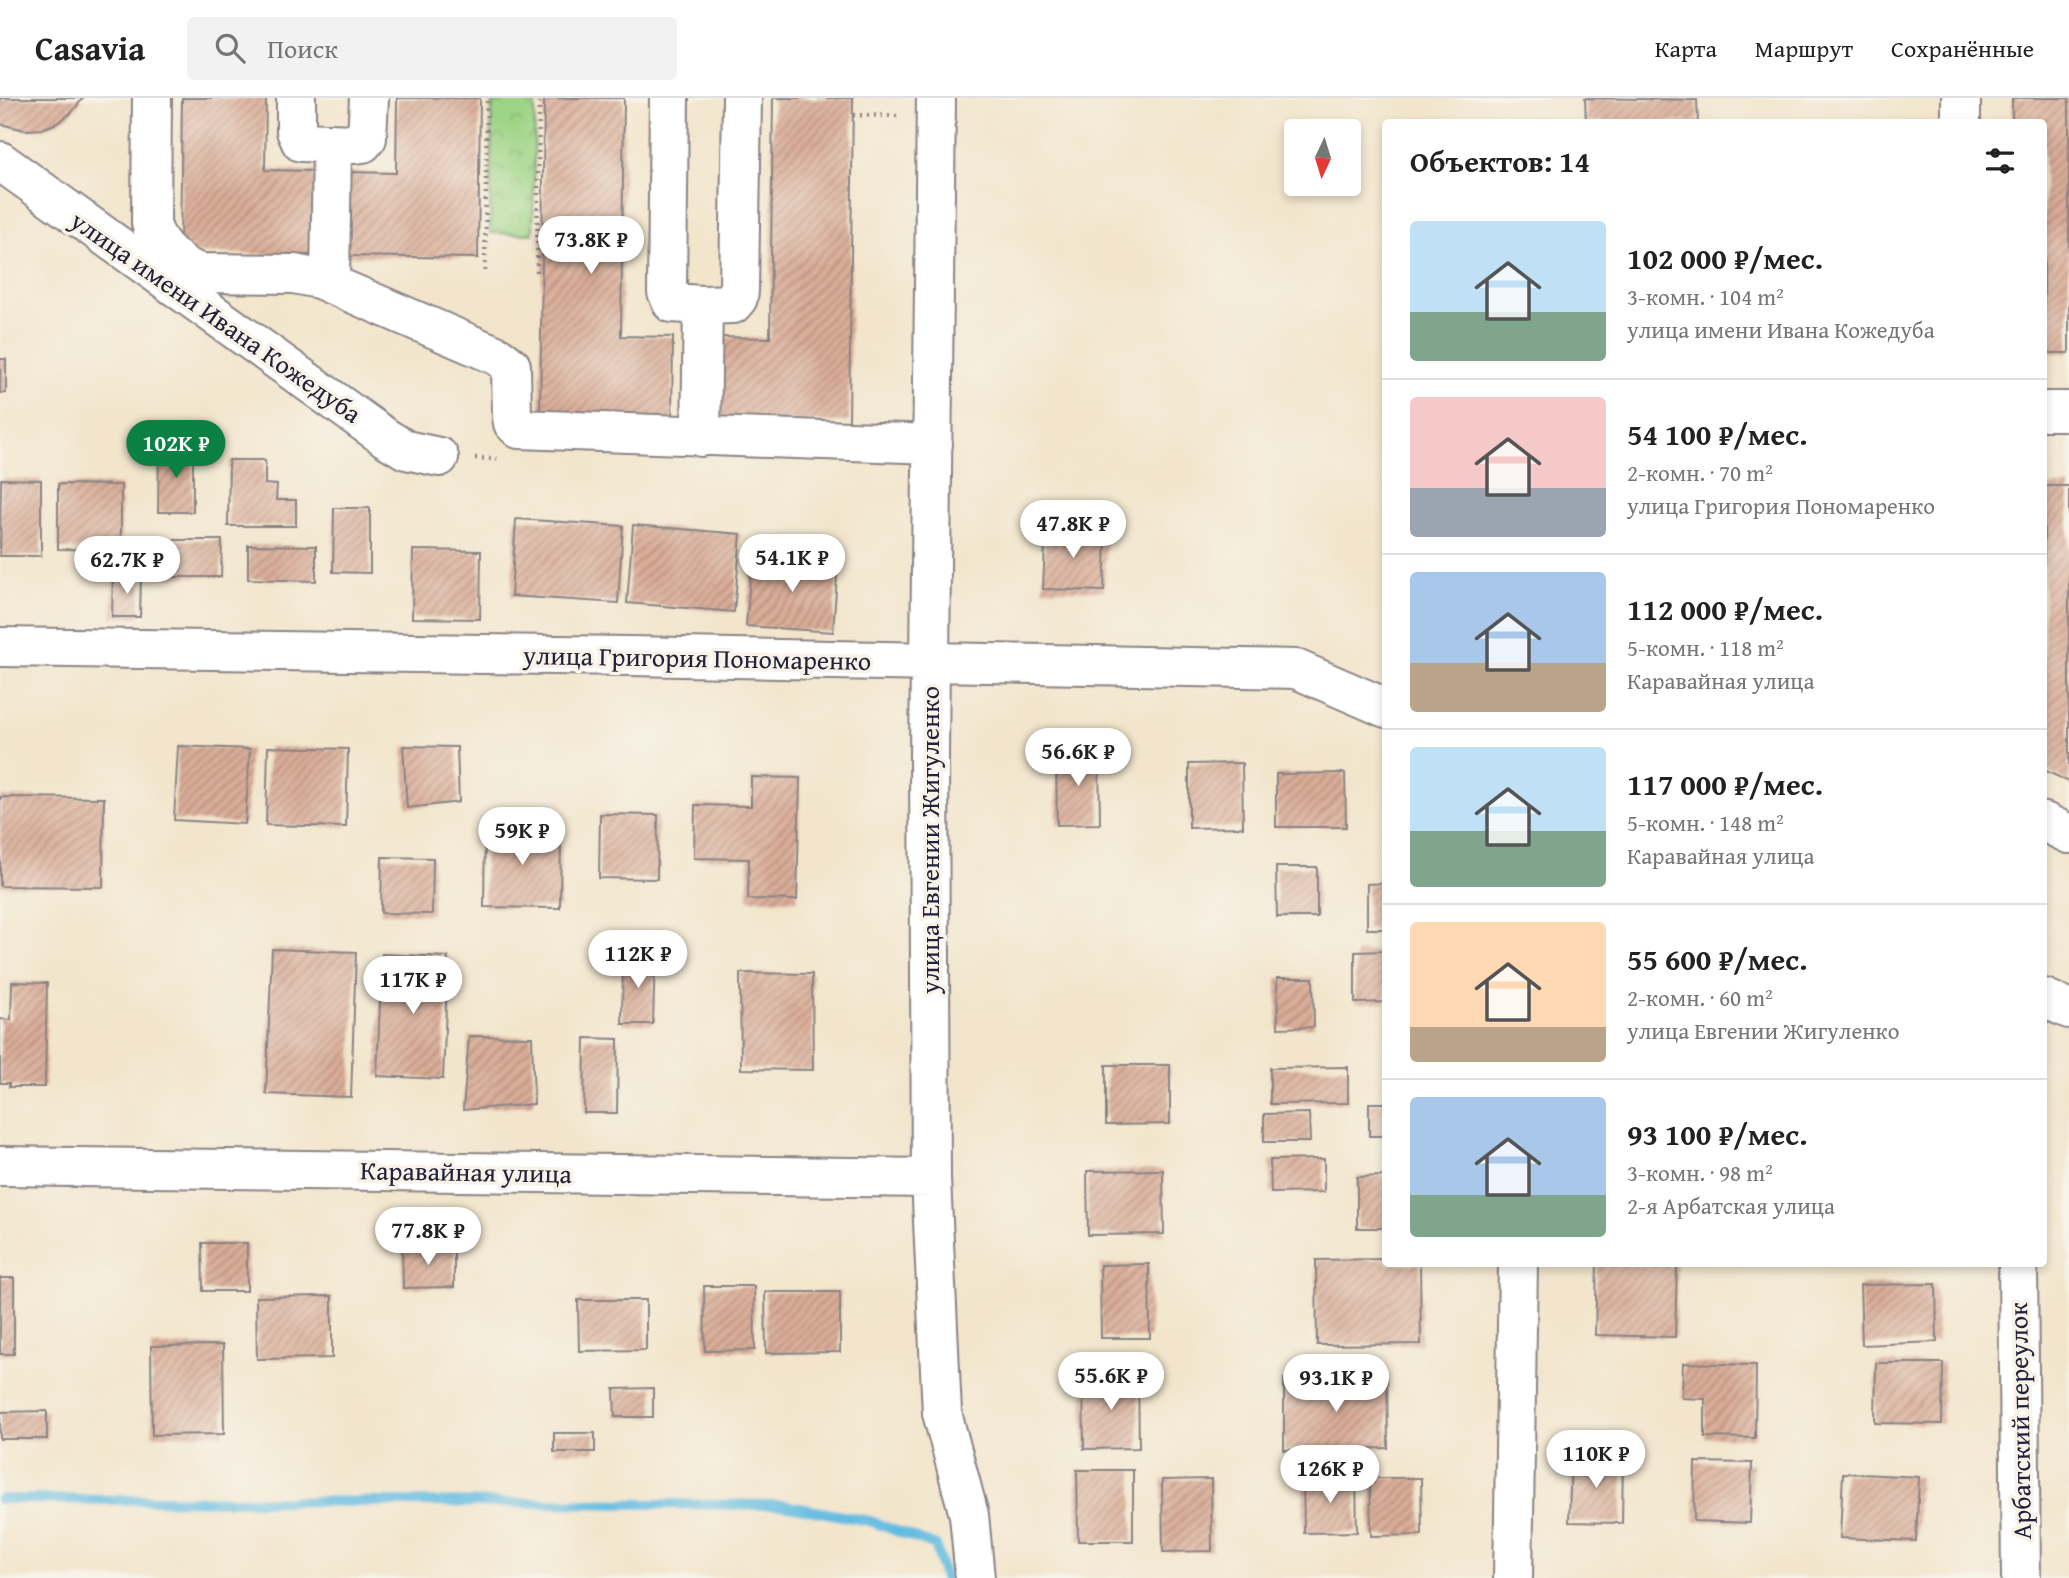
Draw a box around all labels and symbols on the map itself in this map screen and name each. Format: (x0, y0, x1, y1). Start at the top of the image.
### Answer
north arrow (1284, 119, 1362, 196)
street label: улица имени Ивана Кожедуба (62, 200, 370, 433)
pin: 73.8K ₽ (526, 216, 656, 276)
pin: 102K ₽ (119, 420, 233, 480)
pin: 47.8K ₽ (1008, 500, 1138, 560)
pin: 54.1K ₽ (727, 534, 857, 594)
pin: 62.7K ₽ (62, 536, 192, 596)
street label: улица Григория Пономаренко (522, 635, 871, 680)
street label: улица Евгении Жигуленко (910, 686, 949, 995)
pin: 56.6K ₽ (1013, 728, 1143, 788)
pin: 59K ₽ (473, 808, 571, 867)
pin: 112K ₽ (581, 930, 695, 990)
pin: 117K ₽ (356, 956, 470, 1016)
street label: Каравайная улица (360, 1150, 573, 1193)
pin: 77.8K ₽ (363, 1208, 493, 1267)
street label: Арбатский переулок (1998, 1302, 2041, 1540)
pin: 55.6K ₽ (1046, 1352, 1176, 1412)
pin: 93.1K ₽ (1271, 1354, 1401, 1414)
pin: 110K ₽ (1539, 1430, 1653, 1490)
pin: 126K ₽ (1273, 1446, 1387, 1505)

